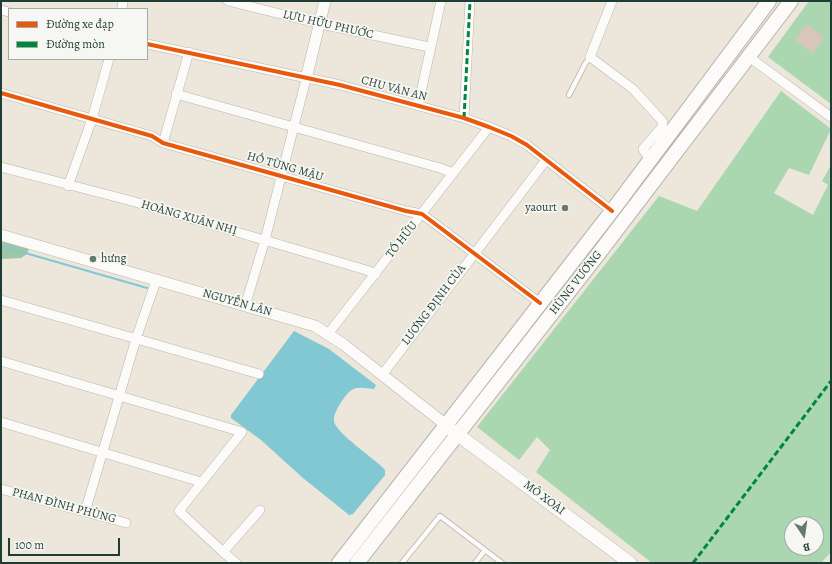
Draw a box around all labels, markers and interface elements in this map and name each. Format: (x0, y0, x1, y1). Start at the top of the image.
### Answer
legend (8, 8, 148, 60)
street label: LƯU HỮU PHƯỚC (281, 8, 375, 42)
text: Đường xe đạp (46, 16, 114, 32)
text: Đường mòn (46, 36, 105, 52)
street label: CHU VĂN AN (360, 73, 428, 105)
street label: HỒ TÙNG MẬU (245, 149, 325, 185)
street label: HOÀNG XUÂN NHỊ (139, 197, 239, 239)
place label: yaourt (525, 201, 557, 215)
marker: yaourt (560, 203, 570, 213)
street label: TỐ HỮU (383, 219, 421, 261)
street label: HÙNG VƯƠNG (547, 248, 605, 318)
place label: hưng (101, 252, 127, 266)
marker: hưng (88, 254, 98, 264)
street label: LƯƠNG ĐỊNH CỦA (399, 262, 469, 348)
street label: NGUYỄN LÂN (201, 286, 273, 320)
street label: MÔ XOÀI (521, 478, 567, 518)
street label: PHAN ĐÌNH PHÙNG (10, 485, 118, 527)
north arrow (784, 516, 824, 556)
scale bar (10, 530, 122, 556)
text: 100 m (15, 537, 44, 553)
text: B (802, 539, 812, 555)

